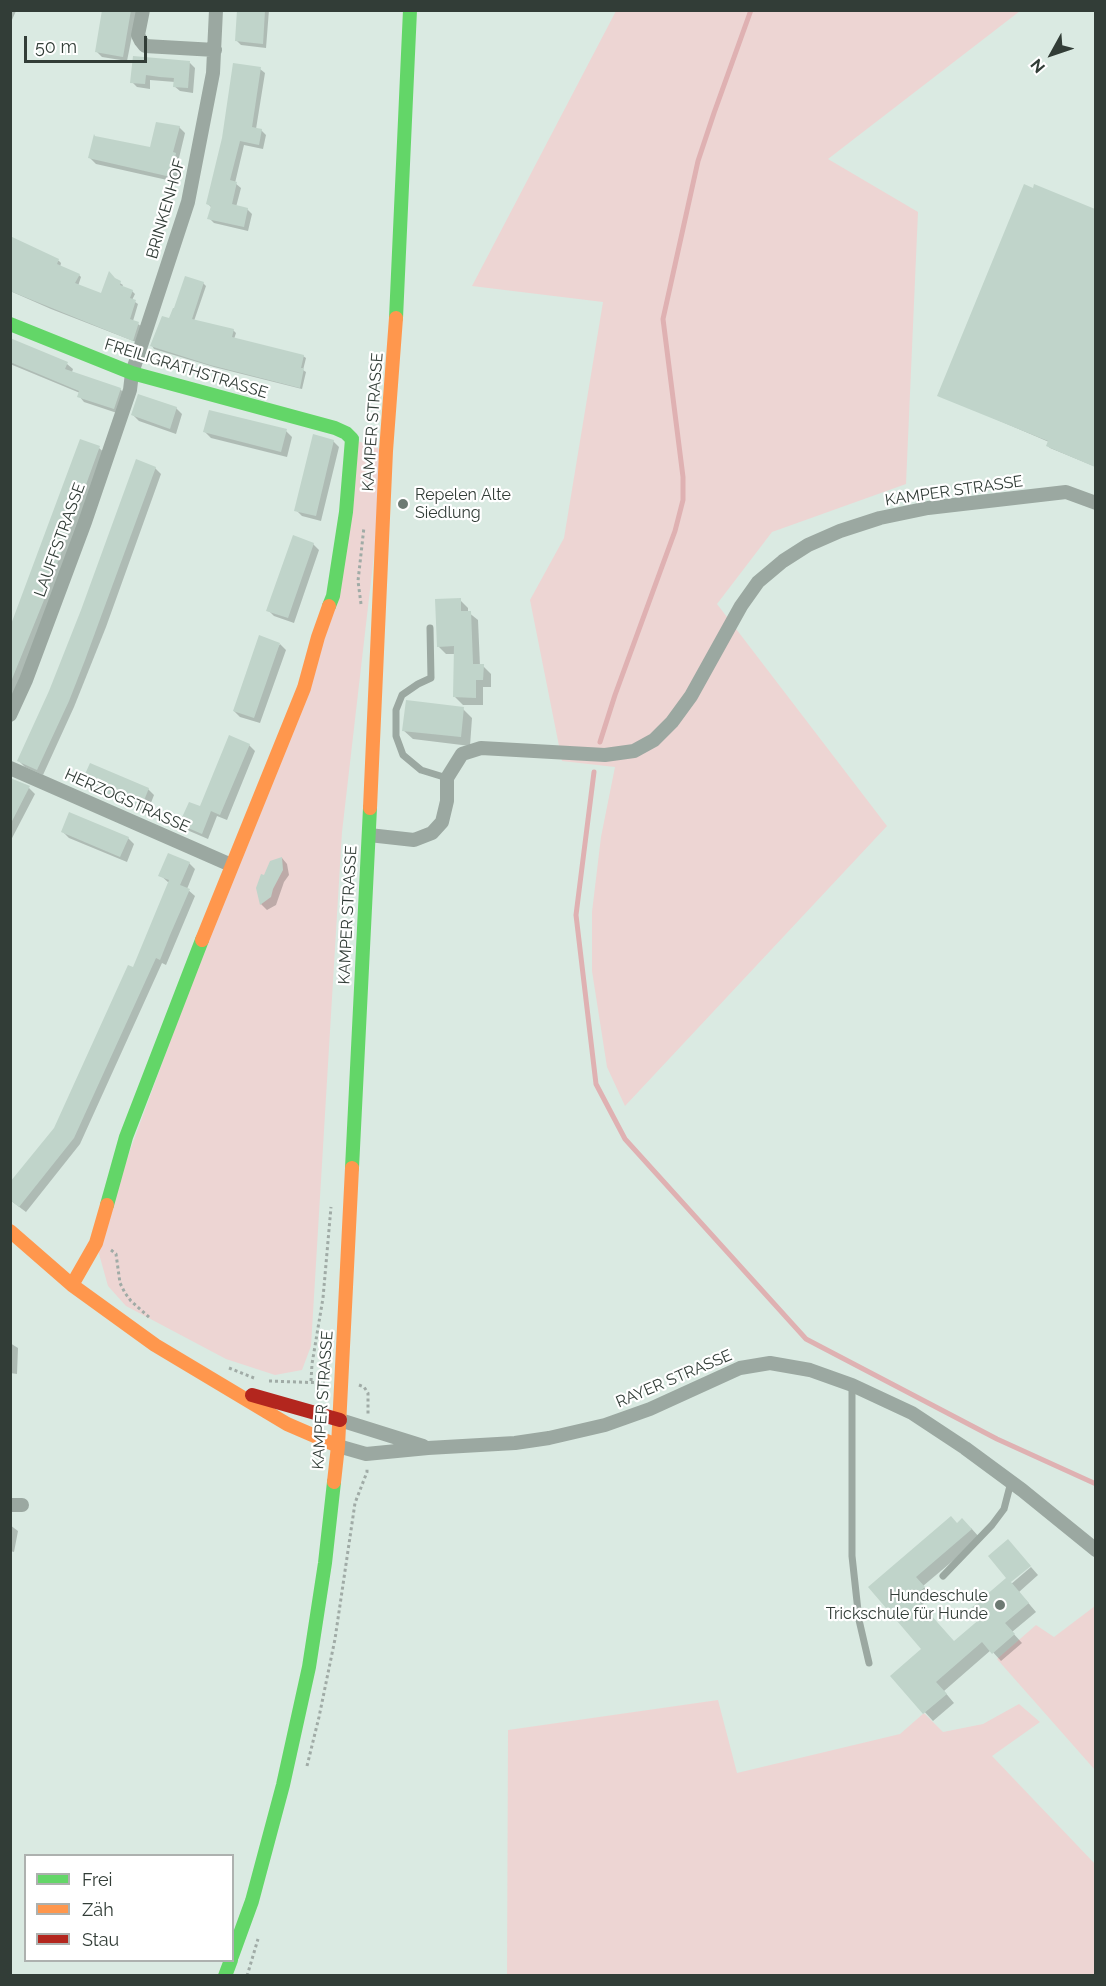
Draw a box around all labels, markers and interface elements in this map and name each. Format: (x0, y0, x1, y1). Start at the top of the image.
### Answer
scale bar (27, 24, 150, 62)
north arrow (1022, 24, 1082, 84)
text: 50 m (35, 36, 77, 57)
text: N (1027, 55, 1049, 77)
street label: BRINKENHOF (143, 157, 189, 261)
street label: FREILIGRATHSTRASSE (102, 335, 270, 403)
street label: KAMPER STRASSE (359, 352, 387, 492)
street label: KAMPER STRASSE (884, 472, 1024, 510)
street label: LAUFFSTRASSE (30, 480, 90, 600)
place label: Repelen Alte Siedlung (415, 485, 511, 523)
marker: Repelen Alte Siedlung (396, 497, 410, 511)
street label: HERZOGSTRASSE (61, 765, 193, 837)
street label: KAMPER STRASSE (335, 845, 361, 985)
street label: KAMPER STRASSE (309, 1330, 337, 1470)
street label: RAYER STRASSE (613, 1346, 735, 1412)
place label: Hundeschule Trickschule für Hunde (826, 1586, 988, 1624)
marker: Hundeschule Trickschule für Hunde (993, 1598, 1007, 1612)
legend (24, 1854, 234, 1962)
text: Frei (82, 1869, 112, 1890)
text: Zäh (82, 1899, 114, 1920)
text: Stau (82, 1929, 119, 1950)

